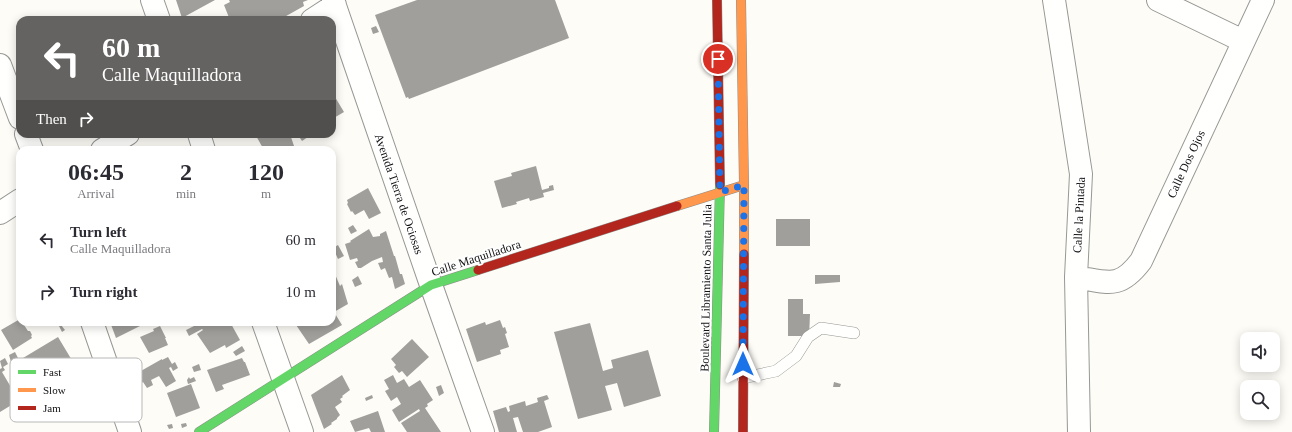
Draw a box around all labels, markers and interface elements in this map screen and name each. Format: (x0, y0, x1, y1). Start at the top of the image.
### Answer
icon: left (36, 32, 88, 84)
text: 60 m (102, 32, 160, 63)
pin (701, 42, 735, 76)
icon: arrive (707, 48, 729, 70)
text: Calle Maquilladora (102, 65, 241, 85)
icon: right (75, 108, 97, 130)
text: Then (36, 111, 67, 127)
street label: Calle Dos Ojos (1164, 128, 1208, 200)
street label: Avenida Tierra de Ociosas (372, 132, 426, 257)
text: 06:45 (68, 159, 124, 185)
text: 2 (180, 159, 192, 185)
text: 120 (248, 159, 284, 185)
street label: Calle la Pintada (1070, 176, 1088, 253)
text: Arrival (77, 186, 115, 201)
text: min (176, 186, 196, 201)
text: m (261, 186, 271, 201)
street label: Boulevard Libramiento Santa Julia (698, 203, 714, 372)
text: Turn left (70, 224, 127, 240)
icon: left (36, 229, 58, 251)
text: 60 m (286, 232, 316, 248)
street label: Calle Maquilladora (430, 237, 523, 279)
text: Calle Maquilladora (70, 241, 171, 256)
icon: right (36, 281, 58, 303)
text: Turn right (70, 284, 137, 300)
text: 10 m (286, 284, 316, 300)
map controls (1240, 332, 1280, 420)
button: sound (1240, 332, 1280, 372)
position arrow (722, 343, 764, 385)
legend (10, 358, 142, 422)
text: Fast (43, 366, 61, 378)
button: search (1240, 380, 1280, 420)
text: Slow (43, 384, 66, 396)
text: Jam (43, 402, 61, 414)

